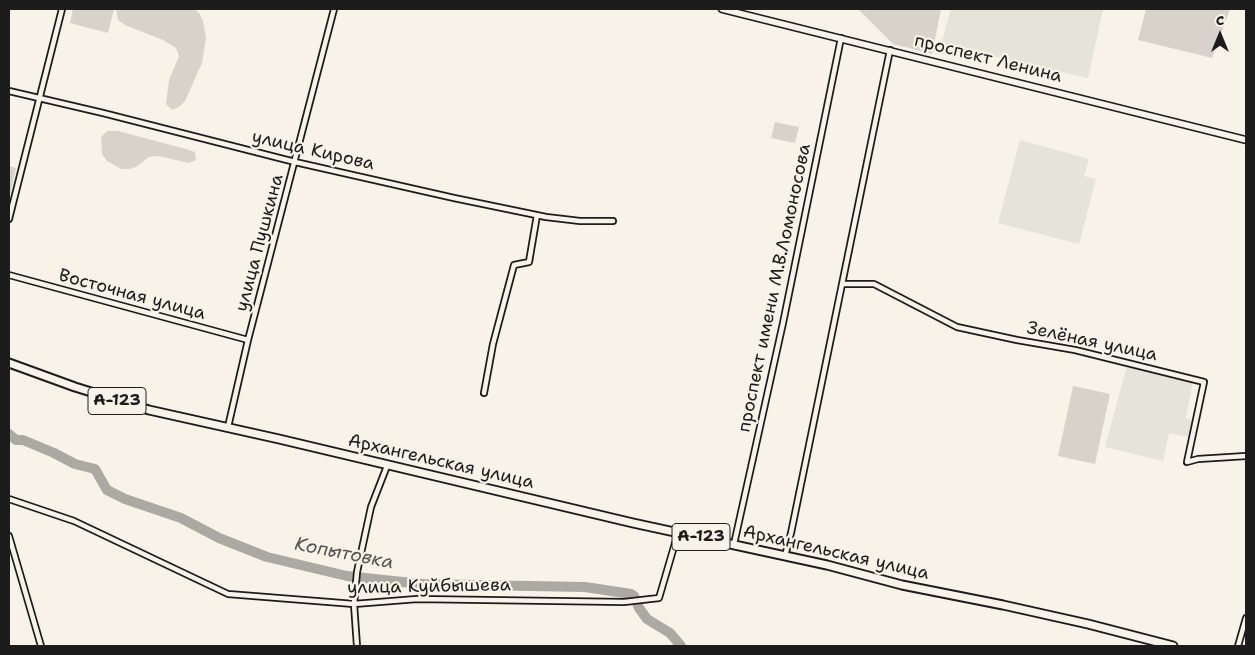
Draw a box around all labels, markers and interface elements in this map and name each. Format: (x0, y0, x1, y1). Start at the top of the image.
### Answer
north arrow (1195, 10, 1245, 60)
text: С (1216, 11, 1224, 29)
street label: проспект Ленина (912, 30, 1064, 88)
street label: улица Кирова (250, 126, 376, 176)
street label: проспект имени М.В.Ломоносова (734, 142, 816, 434)
street label: улица Пушкина (231, 172, 289, 314)
street label: Восточная улица (56, 265, 208, 325)
street label: Зелёная улица (1025, 318, 1159, 366)
road number: А-123 (88, 388, 146, 414)
street label: Архангельская улица (346, 430, 536, 494)
street label: Архангельская улица (741, 521, 931, 585)
road number: А-123 (672, 524, 730, 550)
water label: Копытовка (293, 533, 395, 575)
street label: улица Куйбышева (347, 575, 511, 599)

